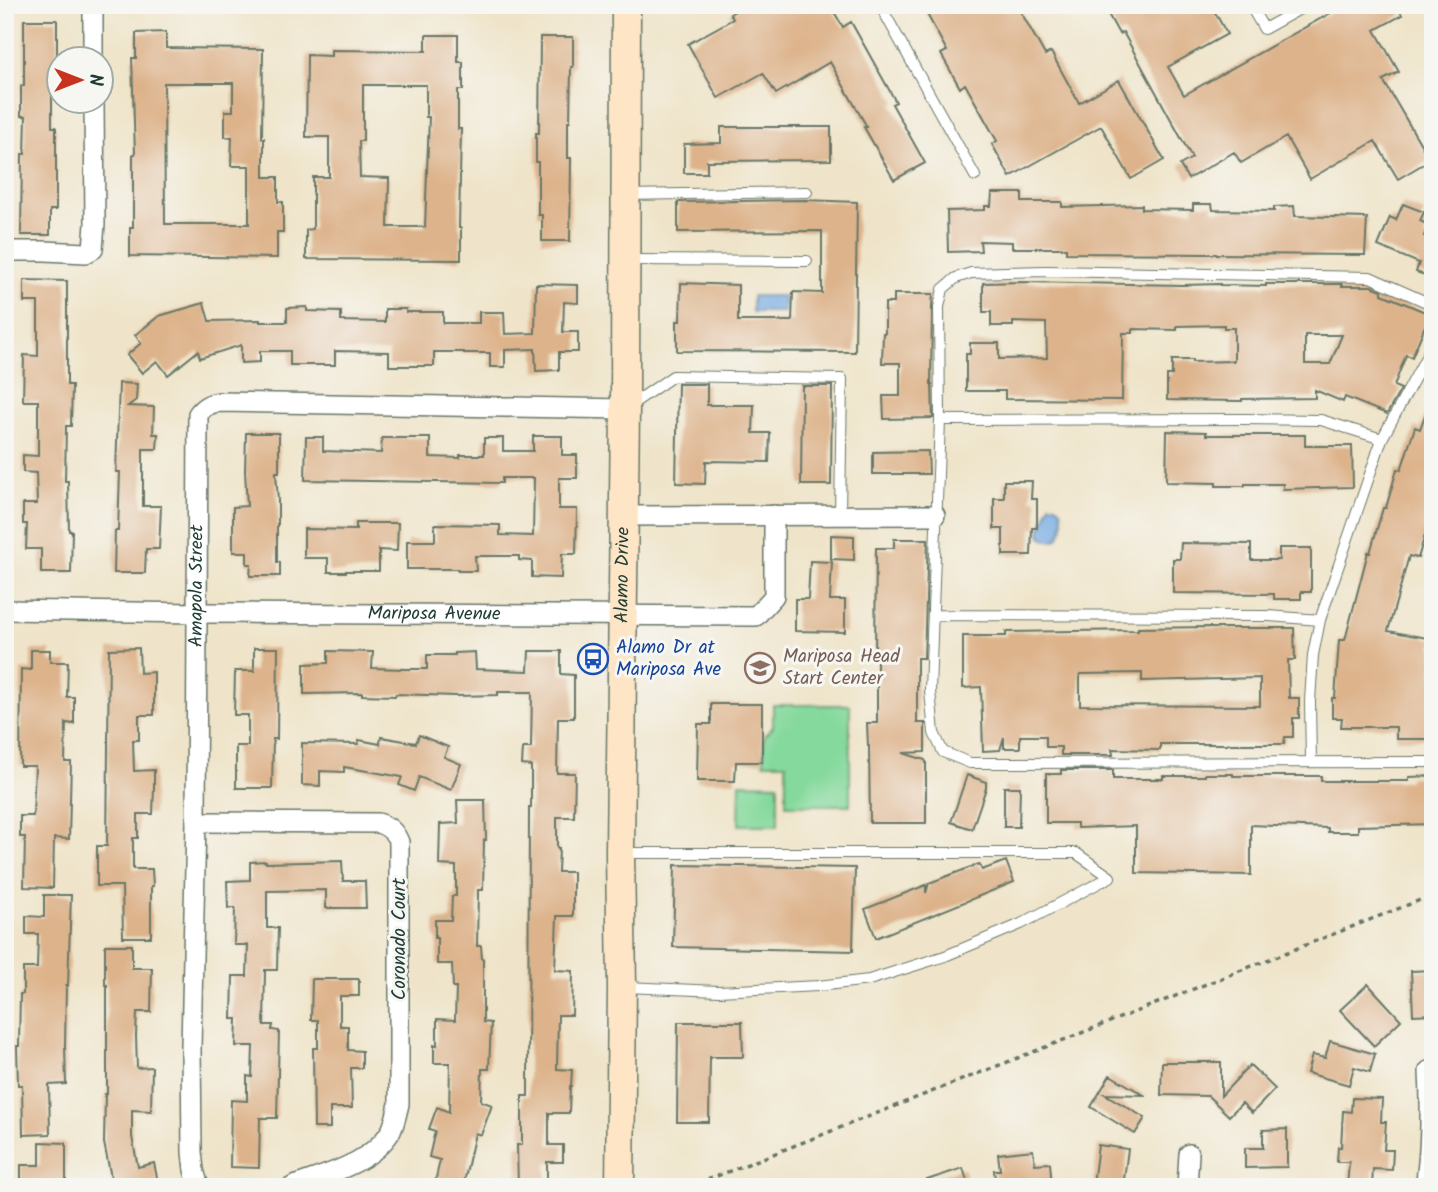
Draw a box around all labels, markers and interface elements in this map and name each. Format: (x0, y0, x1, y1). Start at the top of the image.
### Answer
north arrow (46, 46, 116, 116)
text: N (80, 74, 110, 86)
street label: Amapola Street (182, 524, 212, 647)
street label: Alamo Drive (608, 526, 639, 623)
street label: Mariposa Avenue (367, 599, 501, 630)
place label: Alamo Dr at Mariposa Ave (616, 633, 722, 685)
bus stop icon: Alamo Dr at Mariposa Ave (576, 642, 610, 676)
place label: Mariposa Head Start Center (783, 642, 900, 694)
school or university icon: Mariposa Head Start Center (743, 651, 777, 685)
street label: Coronado Court (385, 877, 415, 1000)

